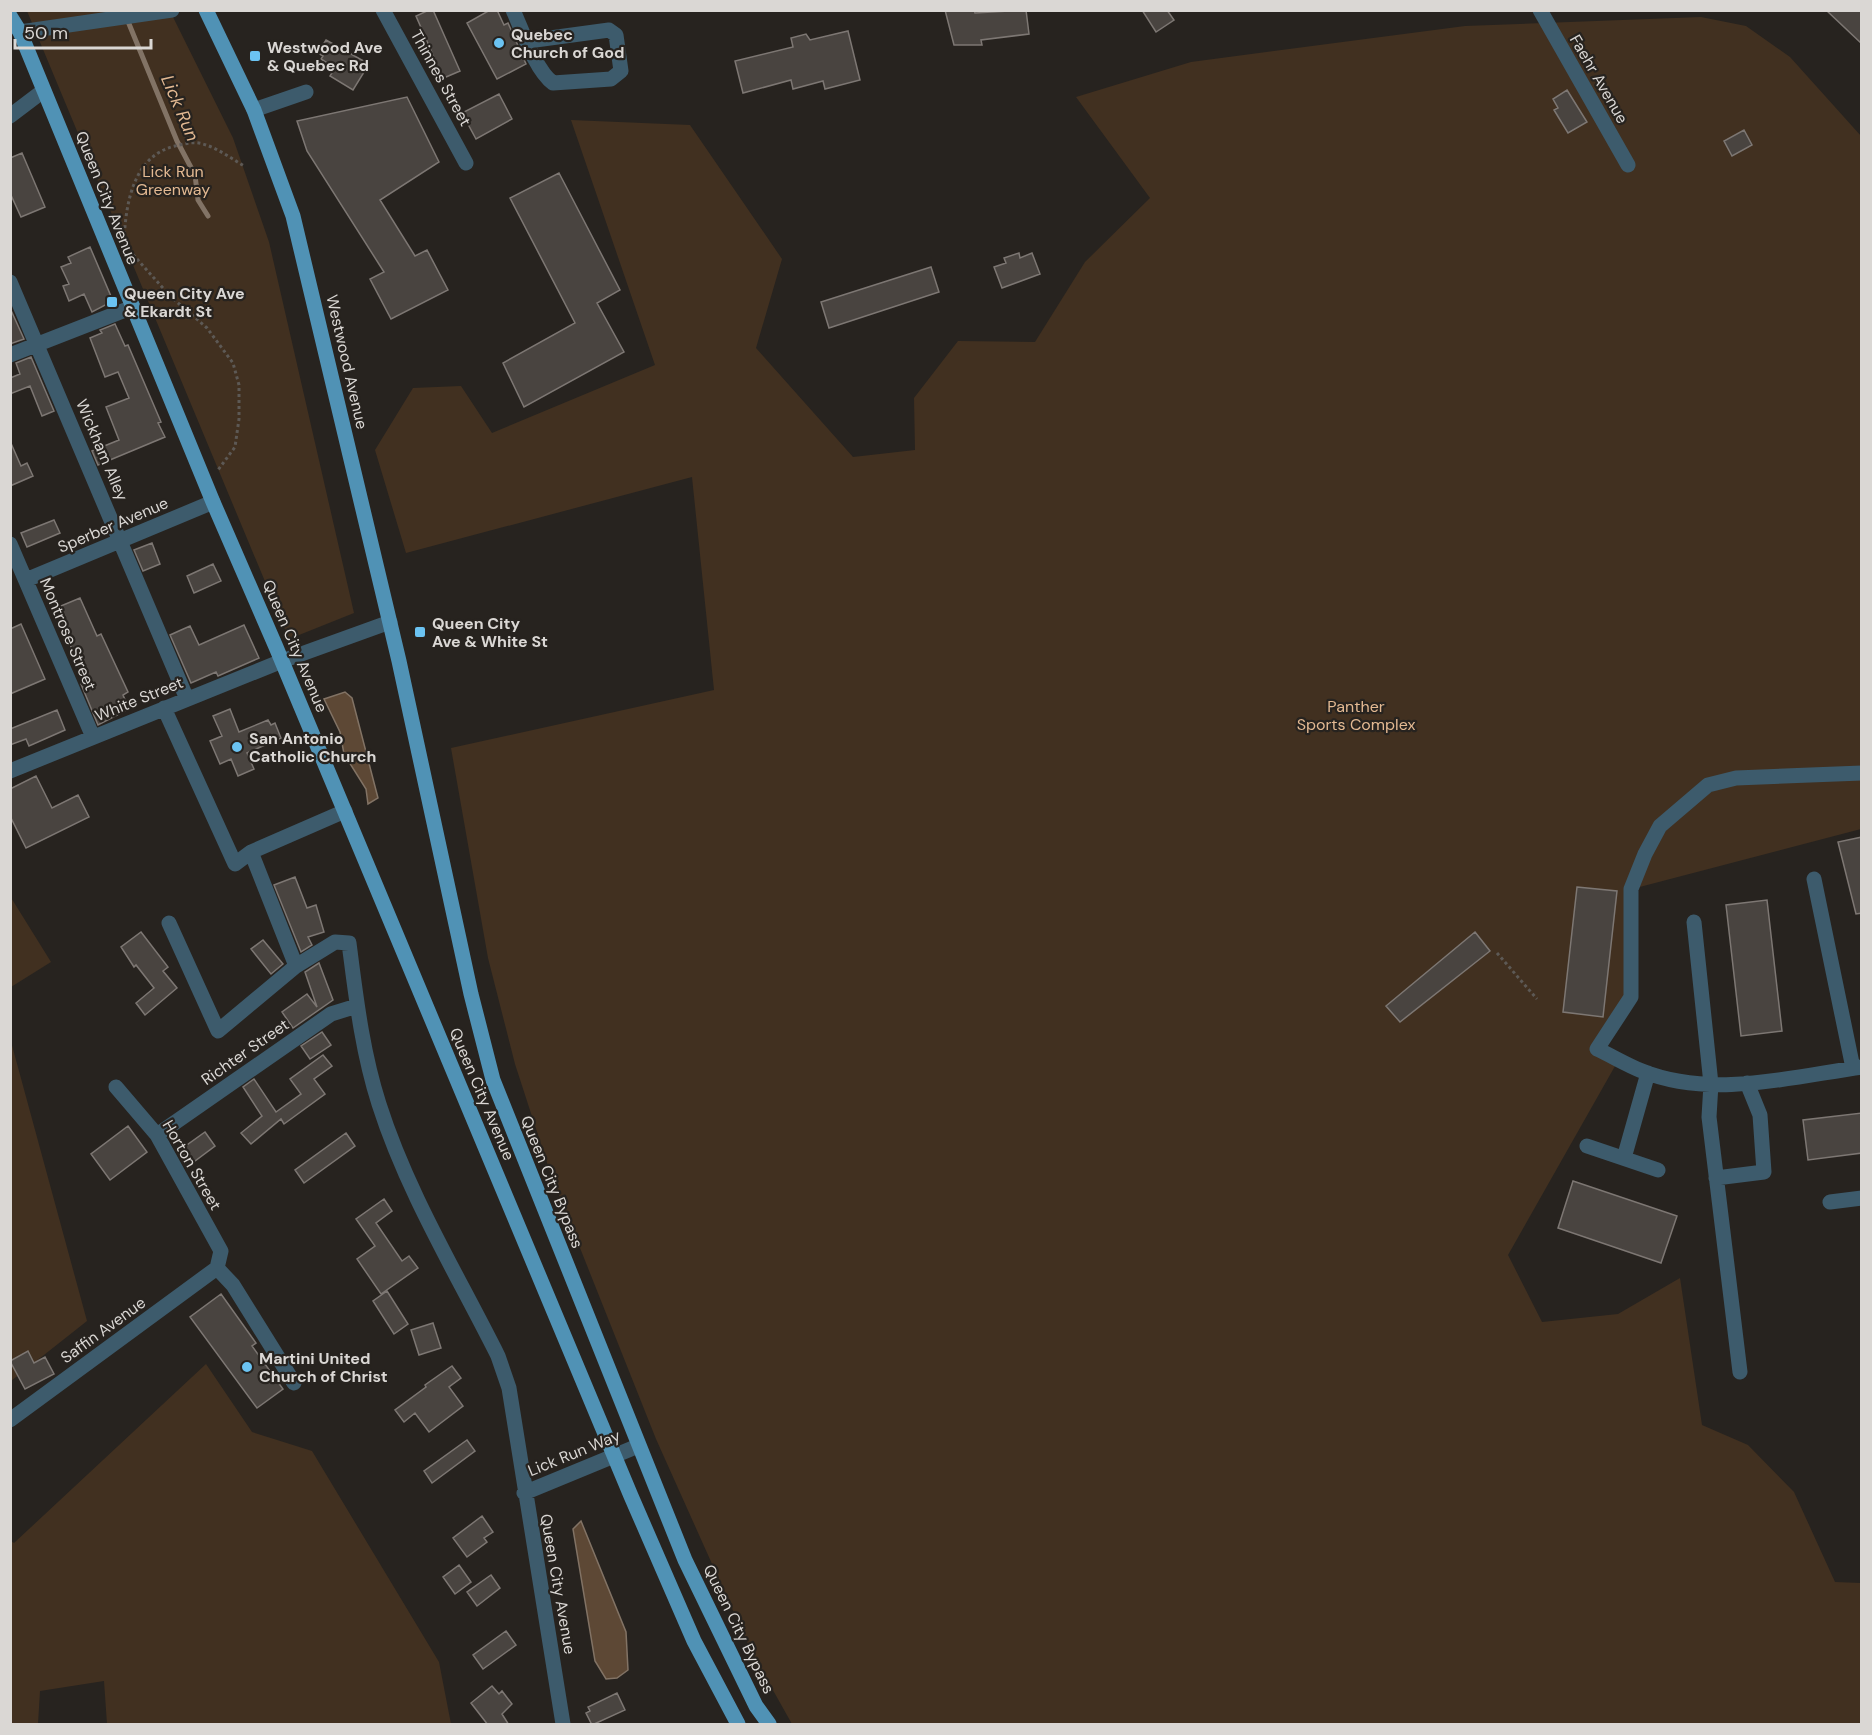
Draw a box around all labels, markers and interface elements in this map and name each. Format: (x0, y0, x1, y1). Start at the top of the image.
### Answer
scale bar (15, 12, 152, 50)
text: 50 m (24, 21, 68, 45)
place label: Quebec Church of God (511, 24, 624, 63)
street label: Thinnes Street (406, 26, 476, 130)
street label: Faehr Avenue (1565, 31, 1633, 127)
marker: Quebec Church of God (492, 36, 506, 50)
place label: Westwood Ave & Quebec Rd (267, 37, 383, 76)
marker: Westwood Ave & Quebec Rd (248, 49, 262, 63)
water label: Lick Run (155, 71, 205, 145)
street label: Queen City Avenue (71, 128, 143, 268)
park label: Lick Run Greenway (136, 161, 210, 200)
place label: Queen City Ave & Ekardt St (124, 283, 245, 322)
street label: Westwood Avenue (321, 293, 373, 431)
marker: Queen City Ave & Ekardt St (105, 295, 119, 309)
street label: Wickham Alley (71, 396, 133, 504)
street label: Sperber Avenue (55, 492, 171, 558)
street label: Montrose Street (35, 575, 101, 693)
street label: Queen City Avenue (258, 576, 332, 716)
place label: Queen City Ave & White St (432, 613, 548, 652)
marker: Queen City Ave & White St (413, 625, 427, 639)
street label: White Street (92, 672, 186, 726)
park label: Panther Sports Complex (1297, 696, 1415, 735)
place label: San Antonio Catholic Church (249, 728, 376, 767)
marker: San Antonio Catholic Church (230, 740, 244, 754)
street label: Richter Street (197, 1014, 293, 1090)
street label: Queen City Avenue (445, 1024, 519, 1164)
street label: Queen City Bypass (516, 1113, 588, 1251)
street label: Horton Street (158, 1116, 226, 1214)
street label: Saffin Avenue (56, 1292, 150, 1368)
place label: Martini United Church of Christ (259, 1348, 388, 1387)
marker: Martini United Church of Christ (240, 1360, 254, 1374)
street label: Lick Run Way (525, 1425, 623, 1481)
street label: Queen City Avenue (535, 1512, 581, 1656)
street label: Queen City Bypass (699, 1561, 779, 1697)

